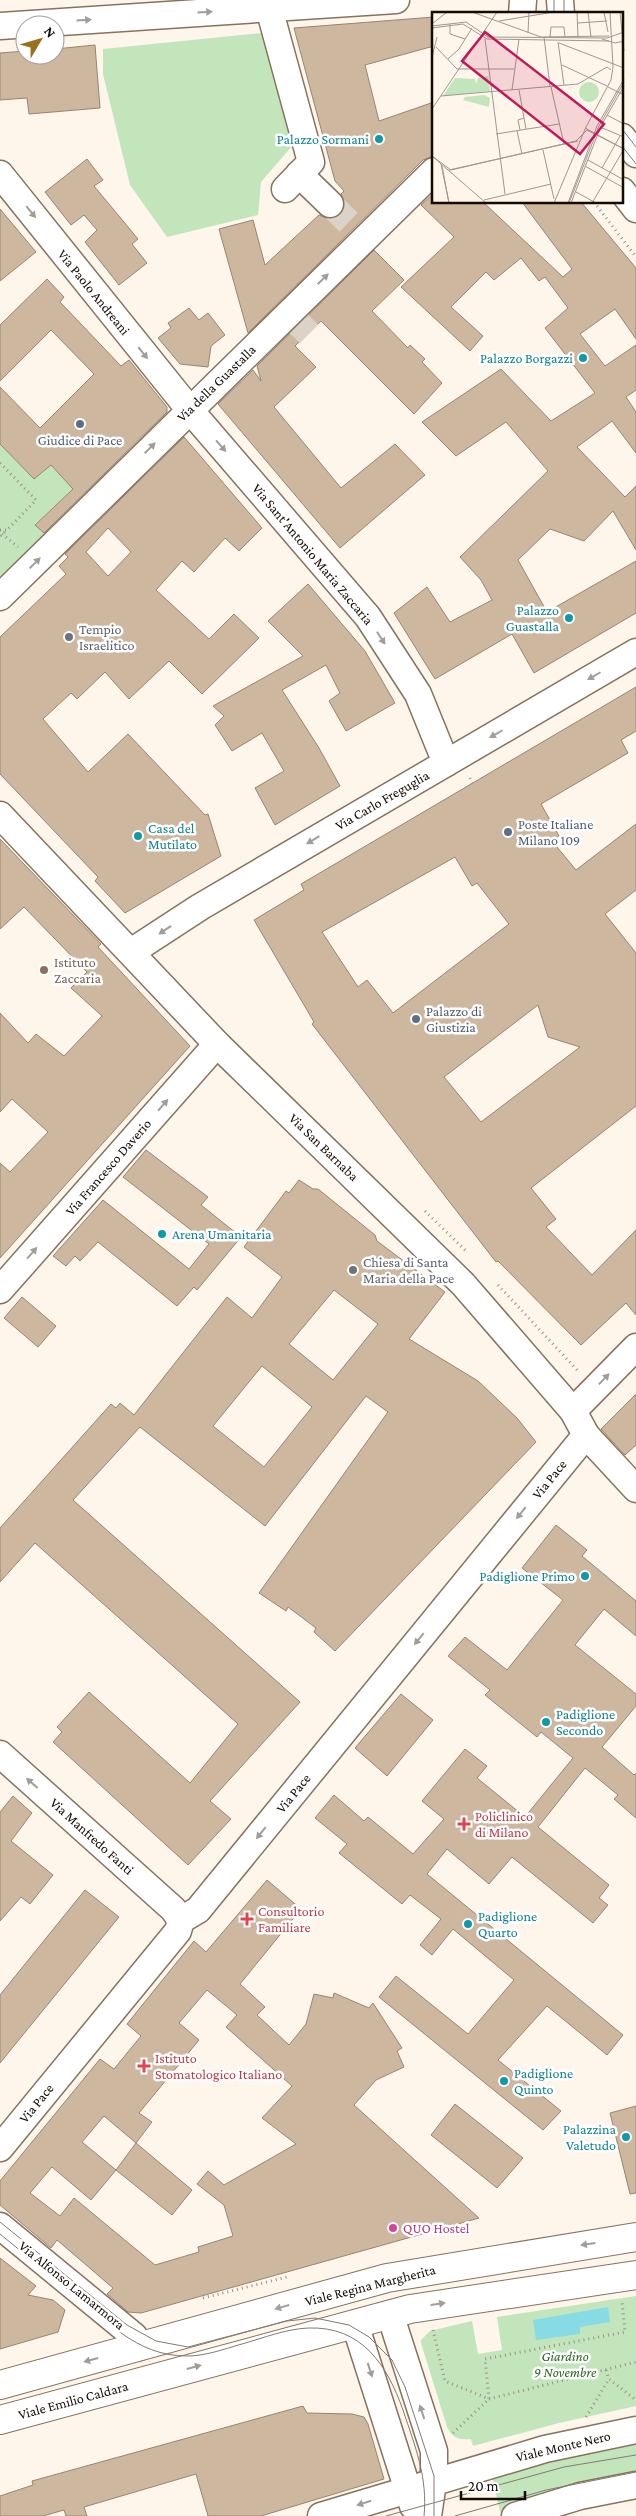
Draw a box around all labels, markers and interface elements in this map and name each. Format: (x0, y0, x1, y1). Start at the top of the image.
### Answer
one-way arrow (197, 7, 213, 15)
inset map (432, 12, 624, 204)
north arrow (15, 15, 65, 65)
one-way arrow (76, 16, 92, 24)
text: N (41, 23, 60, 41)
place label: Palazzo Sormani (277, 131, 369, 147)
marker: Palazzo Sormani (373, 133, 385, 145)
one-way arrow (25, 205, 36, 218)
street label: Via Paolo Andreani (55, 246, 134, 338)
one-way arrow (317, 273, 329, 285)
street label: Via della Guastalla (173, 341, 259, 425)
one-way arrow (138, 346, 149, 359)
place label: Palazzo Borgazzi (480, 350, 573, 366)
marker: Palazzo Borgazzi (577, 352, 589, 364)
marker: Giudice di Pace (74, 418, 86, 430)
place label: Giudice di Pace (38, 432, 122, 448)
one-way arrow (215, 440, 226, 453)
one-way arrow (144, 442, 156, 454)
street label: Via Sant'Antonio Maria Zaccaria (249, 480, 377, 628)
one-way arrow (28, 557, 40, 569)
place label: Palazzo Guastalla (506, 602, 560, 634)
marker: Palazzo Guastalla (563, 612, 575, 624)
place label: Tempio Israelitico (79, 621, 134, 653)
marker: Tempio Israelitico (63, 631, 75, 643)
one-way arrow (377, 631, 386, 644)
one-way arrow (587, 672, 600, 681)
one-way arrow (489, 729, 502, 738)
street label: Via Carlo Freguglia (332, 766, 432, 833)
place label: Poste Italiane Milano 109 (518, 816, 593, 848)
place label: Casa del Mutilato (148, 820, 197, 852)
marker: Poste Italiane Milano 109 (502, 826, 514, 838)
marker: Casa del Mutilato (132, 830, 144, 842)
one-way arrow (306, 836, 319, 845)
one-way arrow (159, 925, 172, 935)
place label: Istituto Zaccaria (54, 954, 101, 986)
marker: Istituto Zaccaria (38, 964, 50, 976)
place label: Palazzo di Giustizia (426, 1003, 482, 1035)
marker: Palazzo di Giustizia (410, 1013, 422, 1025)
one-way arrow (157, 1099, 168, 1111)
street label: Via San Barnaba (286, 1110, 362, 1185)
street label: Via Francesco Daverio (62, 1115, 154, 1219)
place label: Arena Umanitaria (172, 1226, 272, 1242)
marker: Arena Umanitaria (156, 1228, 168, 1240)
one-way arrow (26, 1247, 37, 1259)
place label: Chiesa di Santa Maria della Pace (363, 1254, 454, 1286)
marker: Chiesa di Santa Maria della Pace (347, 1264, 359, 1276)
one-way arrow (598, 1374, 610, 1386)
street label: Via Pace (528, 1456, 570, 1502)
one-way arrow (516, 1506, 527, 1519)
place label: Padiglione Primo (479, 1568, 575, 1584)
marker: Padiglione Primo (579, 1570, 591, 1582)
one-way arrow (413, 1632, 424, 1645)
place label: Padiglione Secondo (556, 1706, 615, 1738)
marker: Padiglione Secondo (540, 1716, 552, 1728)
street label: Via Pace (272, 1770, 314, 1816)
one-way arrow (27, 1777, 39, 1789)
street label: Via Manfredo Fanti (47, 1794, 137, 1878)
place label: Policlinico di Milano (475, 1808, 533, 1840)
marker: Policlinico di Milano (457, 1817, 471, 1831)
one-way arrow (255, 1826, 266, 1839)
place label: Consultorio Familiare (258, 1903, 324, 1935)
place label: Padiglione Quarto (478, 1908, 537, 1940)
marker: Consultorio Familiare (240, 1912, 254, 1926)
marker: Padiglione Quarto (462, 1918, 474, 1930)
place label: Istituto Stomatologico Italiano (155, 2050, 282, 2082)
marker: Istituto Stomatologico Italiano (137, 2059, 151, 2073)
place label: Padiglione Quinto (514, 2065, 573, 2097)
marker: Padiglione Quinto (498, 2075, 510, 2087)
street label: Via Pace (15, 2080, 57, 2126)
place label: Palazzina Valetudo (563, 2121, 617, 2153)
marker: Palazzina Valetudo (620, 2131, 632, 2143)
place label: QUO Hostel (403, 2220, 470, 2236)
marker: QUO Hostel (387, 2222, 399, 2234)
street label: Via Alfonso Lamarmora (16, 2237, 128, 2333)
one-way arrow (579, 2240, 595, 2248)
street label: Viale Regina Margherita (303, 2261, 438, 2309)
one-way arrow (430, 2300, 446, 2308)
one-way arrow (274, 2303, 289, 2311)
park label: Giardino 9 Novembre (534, 2348, 597, 2380)
one-way arrow (84, 2356, 99, 2364)
one-way arrow (187, 2363, 202, 2371)
one-way arrow (366, 2363, 374, 2378)
street label: Viale Emilio Caldara (16, 2377, 130, 2422)
one-way arrow (418, 2404, 425, 2419)
street label: Viale Monte Nero (514, 2427, 612, 2465)
scale bar (461, 2468, 525, 2500)
text: 20 m (468, 2478, 499, 2494)
one-way arrow (357, 2499, 372, 2507)

